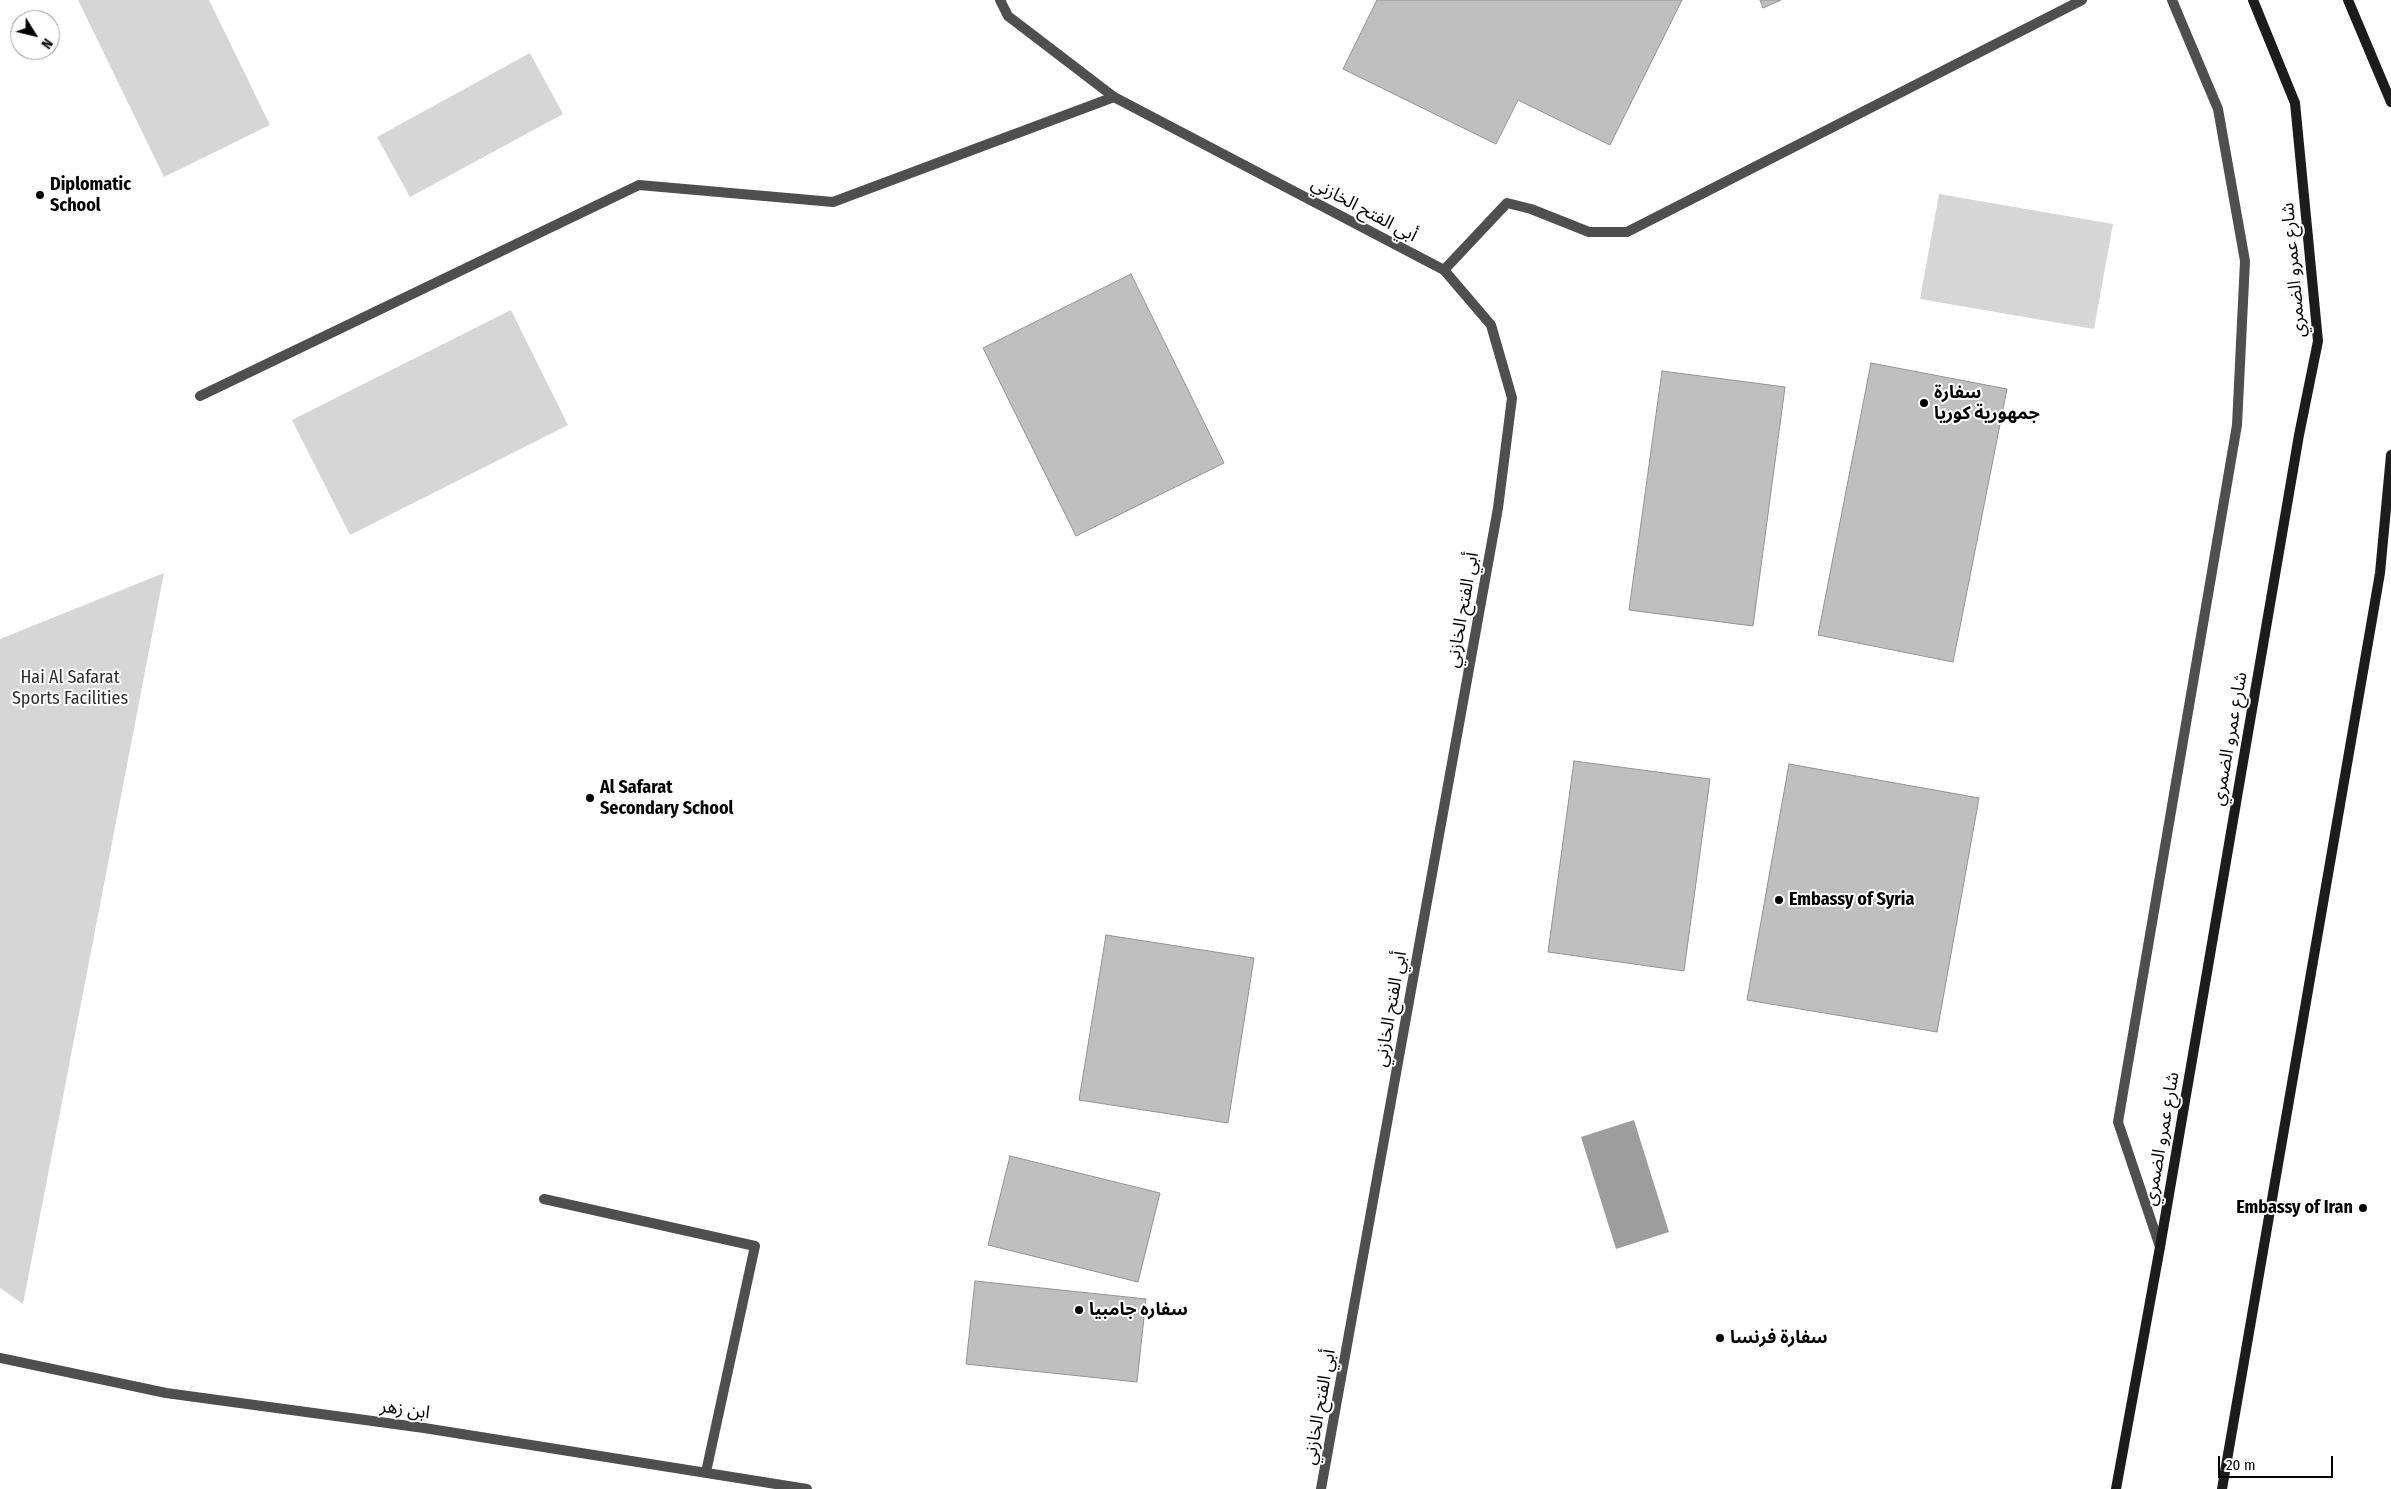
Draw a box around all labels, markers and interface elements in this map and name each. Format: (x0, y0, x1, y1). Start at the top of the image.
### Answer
north arrow (10, 10, 60, 60)
text: N (37, 35, 56, 52)
street label: أبي الفتح الخازني (1307, 173, 1421, 247)
place label: Diplomatic School (50, 174, 131, 216)
marker: Diplomatic School (34, 189, 46, 201)
street label: شارع عمرو الضمري (2277, 202, 2311, 338)
place label: سفارة جمهورية كوريا (1934, 382, 2040, 424)
marker: سفارة جمهورية كوريا (1918, 397, 1930, 409)
street label: أبي الفتح الخازني (1442, 551, 1484, 669)
park label: Hai Al Safarat Sports Facilities (12, 667, 128, 710)
street label: شارع عمرو الضمري (2208, 670, 2252, 808)
place label: Al Safarat Secondary School (600, 777, 733, 820)
marker: Al Safarat Secondary School (584, 792, 596, 804)
place label: Embassy of Syria (1789, 889, 1914, 911)
marker: Embassy of Syria (1773, 894, 1785, 906)
street label: أبي الفتح الخازني (1370, 950, 1412, 1068)
street label: شارع عمرو الضمري (2140, 1070, 2184, 1208)
place label: Embassy of Iran (2236, 1197, 2353, 1219)
marker: Embassy of Iran (2357, 1202, 2369, 1214)
place label: سفاره جامبيا (1089, 1299, 1188, 1321)
marker: سفاره جامبيا (1073, 1304, 1085, 1316)
place label: سفارة فرنسا (1730, 1327, 1828, 1349)
marker: سفارة فرنسا (1714, 1332, 1726, 1344)
street label: أبي الفتح الخازني (1299, 1348, 1341, 1466)
street label: ابن زهر (379, 1396, 431, 1424)
scale bar (2221, 1446, 2336, 1478)
text: 20 m (2226, 1456, 2256, 1474)

